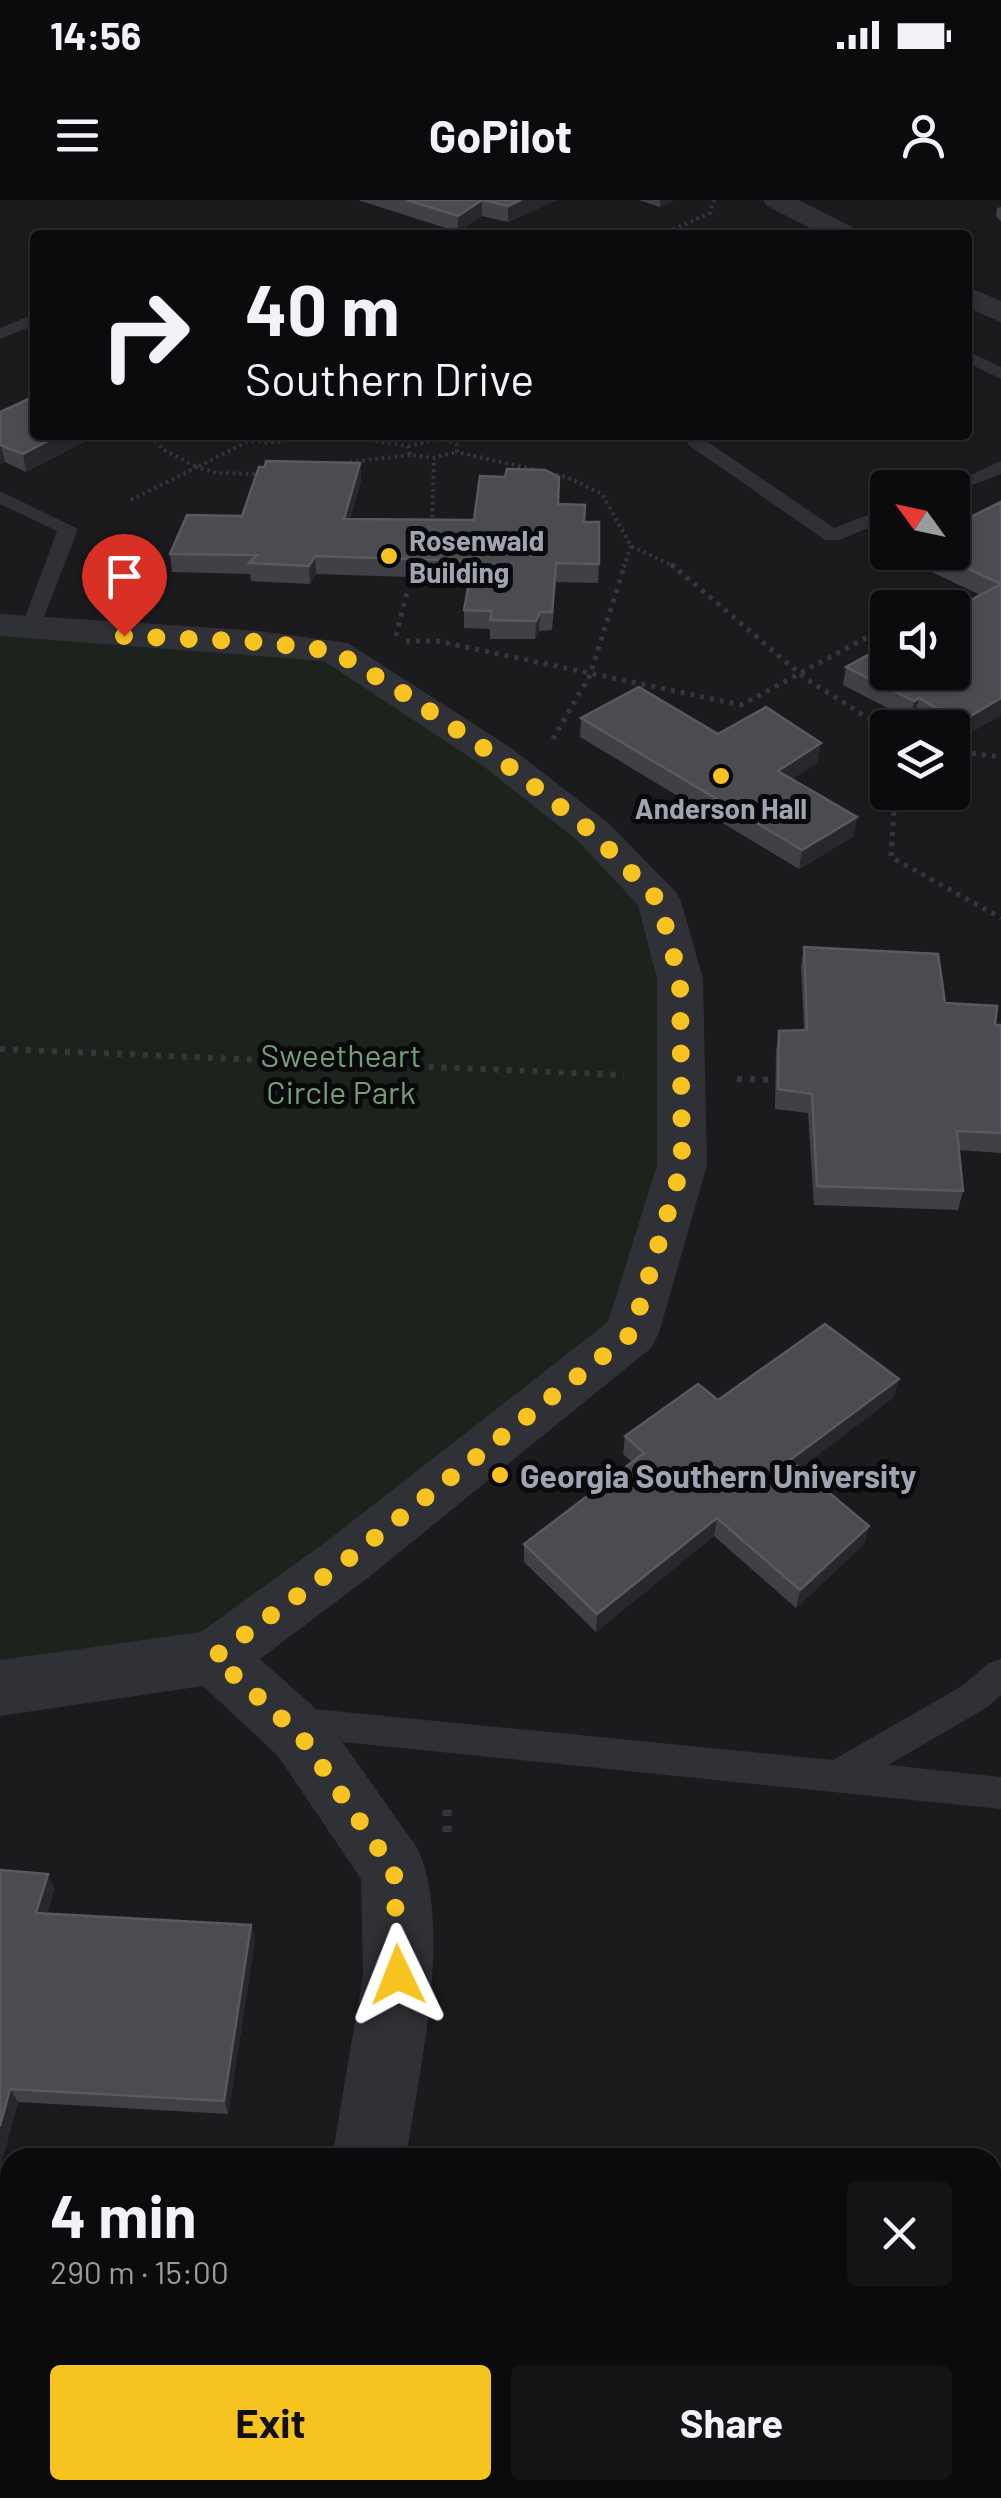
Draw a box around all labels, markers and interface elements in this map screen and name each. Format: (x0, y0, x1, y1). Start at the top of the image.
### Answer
text: 14:56 (50, 12, 141, 58)
icon: menu (50, 108, 105, 163)
text: GoPilot (429, 108, 572, 162)
icon: person (896, 108, 951, 163)
text: 40 m (245, 266, 400, 350)
icon: right (80, 270, 210, 400)
text: Southern Drive (245, 351, 534, 405)
north arrow (870, 470, 970, 570)
map controls (870, 470, 970, 810)
place label: Rosenwald Building (409, 523, 544, 589)
pin (82, 534, 167, 637)
marker: Rosenwald Building (378, 545, 400, 567)
icon: arrive (97, 549, 152, 604)
button: sound (870, 590, 970, 690)
button: layers (870, 710, 970, 810)
marker: Anderson Hall (710, 765, 732, 787)
place label: Anderson Hall (635, 791, 807, 825)
park label: Sweetheart Circle Park (261, 1035, 421, 1110)
place label: Georgia Southern University (520, 1456, 916, 1494)
marker: Georgia Southern University (489, 1464, 511, 1486)
position arrow (346, 1923, 450, 2027)
text: 4 min (50, 2178, 197, 2250)
button: close (847, 2181, 952, 2286)
text: 290 m · 15:00 (50, 2252, 229, 2290)
button: Exit (50, 2365, 491, 2480)
button: Share (511, 2365, 952, 2480)

